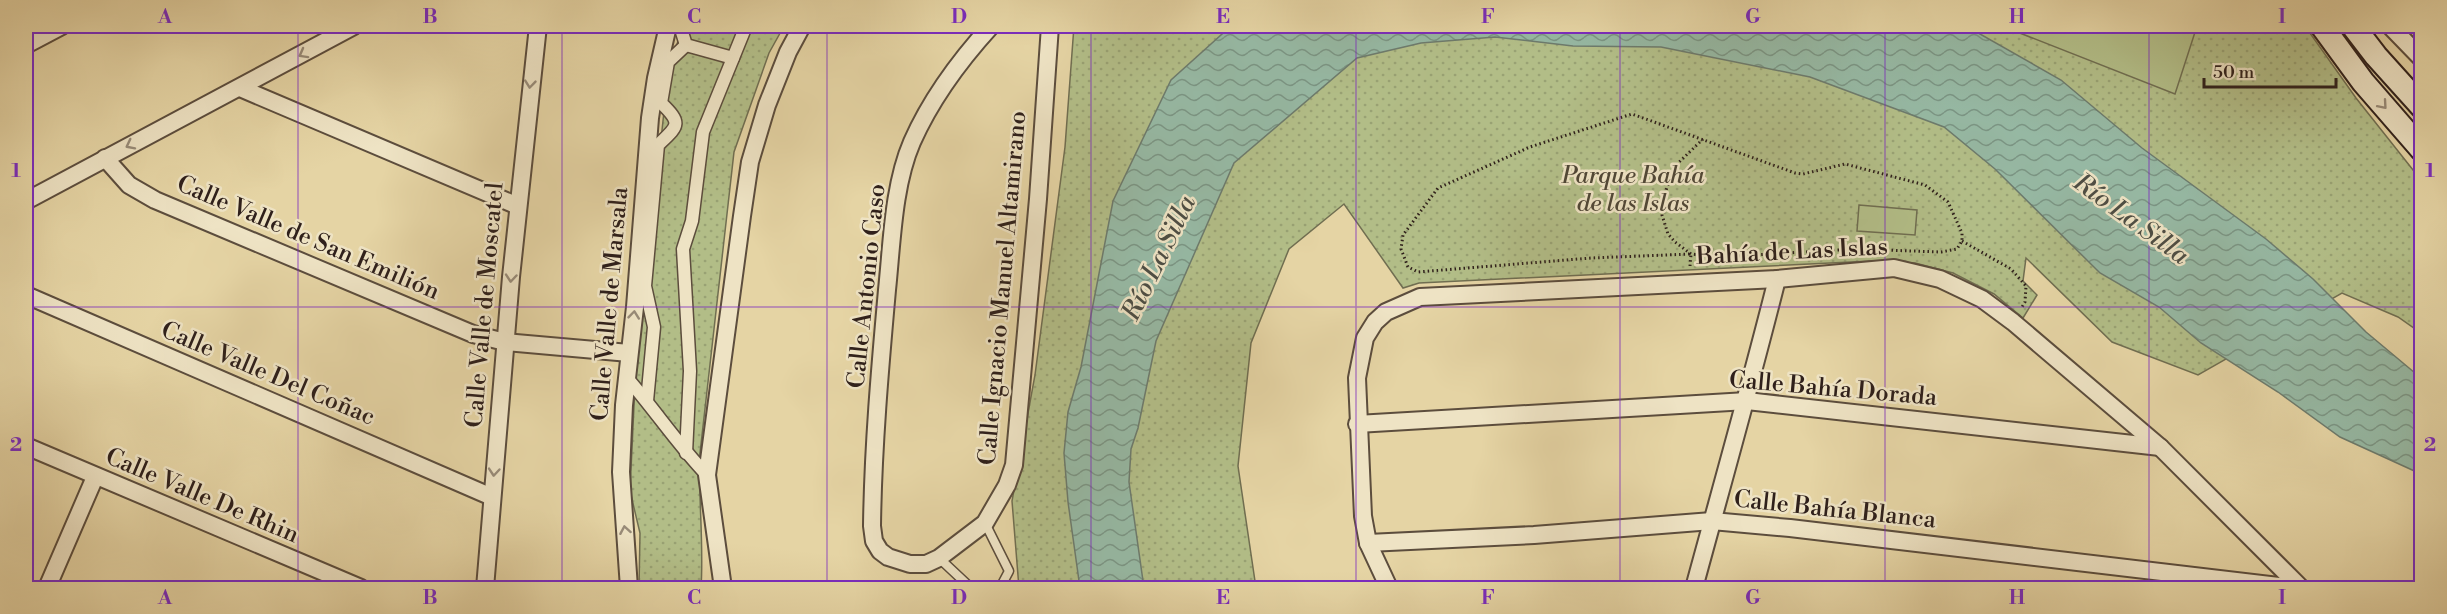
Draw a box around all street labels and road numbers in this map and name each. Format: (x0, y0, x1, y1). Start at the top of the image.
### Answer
street label: Calle Ignacio Manuel Altamirano (973, 110, 1033, 466)
street label: Calle Valle de San Emilión (172, 169, 444, 307)
street label: Calle Valle de Moscatel (459, 181, 511, 429)
street label: Calle Antonio Caso (841, 182, 893, 390)
street label: Calle Valle de Marsala (585, 185, 635, 422)
street label: Bahía de Las Islas (1694, 232, 1889, 272)
street label: Calle Valle Del Coñac (156, 315, 380, 433)
street label: Calle Bahía Dorada (1728, 365, 1939, 413)
street label: Calle Valle De Rhin (101, 442, 303, 550)
street label: Calle Bahía Blanca (1733, 484, 1938, 536)

